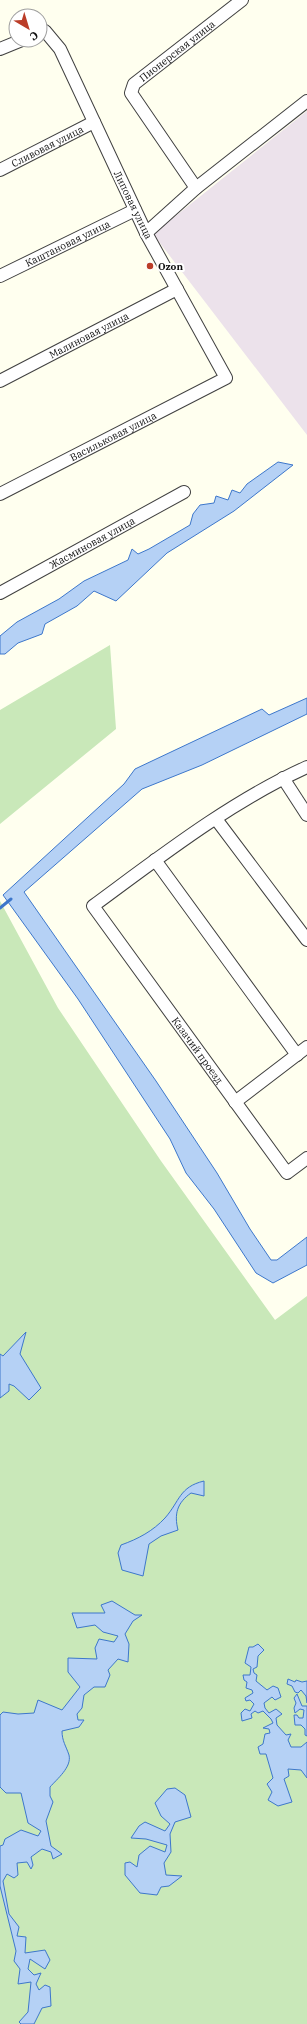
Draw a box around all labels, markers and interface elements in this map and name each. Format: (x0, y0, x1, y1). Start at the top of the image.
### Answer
north arrow (8, 8, 48, 48)
street label: Пионерская улица (136, 17, 218, 84)
text: С (27, 28, 41, 44)
street label: Сливовая улица (9, 122, 86, 170)
street label: Липовая улица (111, 169, 155, 242)
street label: Каштановая улица (23, 217, 112, 269)
place label: Ozon (158, 260, 183, 273)
marker: Ozon (145, 261, 155, 271)
street label: Малиновая улица (47, 309, 131, 361)
street label: Васильковая улица (67, 408, 159, 464)
street label: Жасминовая улица (47, 514, 138, 571)
street label: Казачий проезд (169, 1014, 226, 1086)

